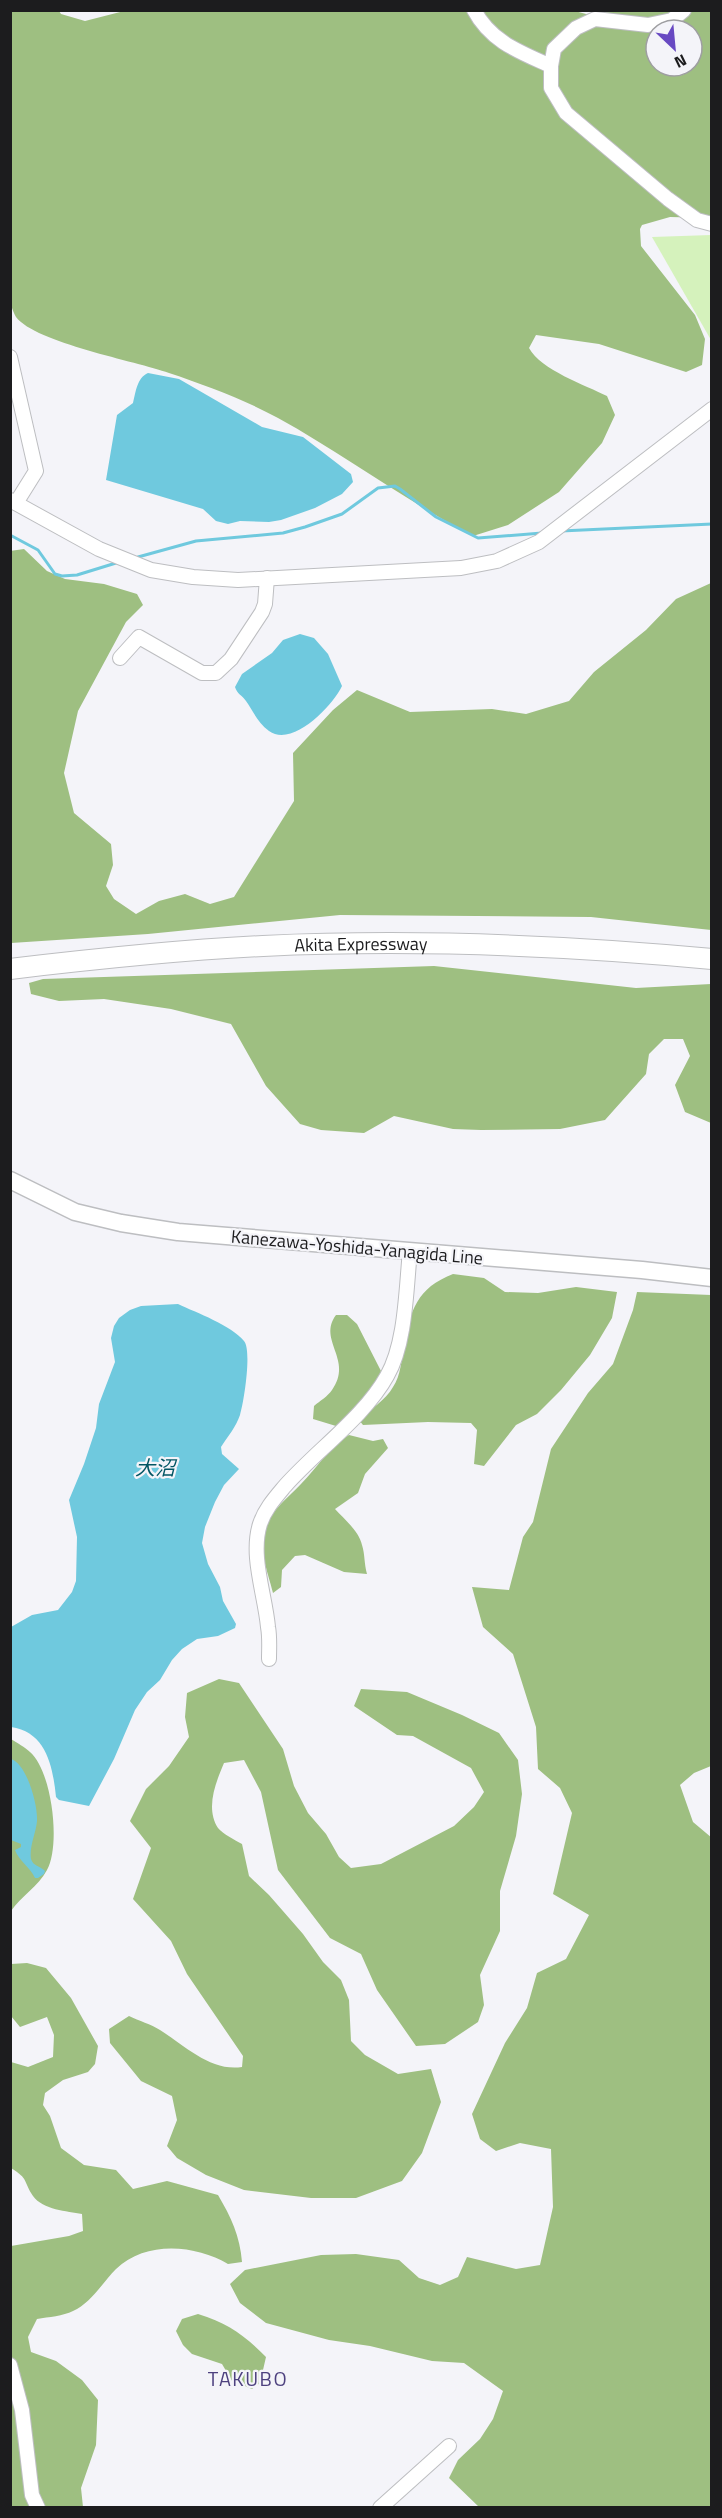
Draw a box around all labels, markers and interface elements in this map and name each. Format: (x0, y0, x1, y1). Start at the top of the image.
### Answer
north arrow (644, 18, 704, 78)
text: N (670, 48, 691, 75)
street label: Akita Expressway (294, 930, 428, 958)
street label: Kanezawa-Yoshida-Yanagida Line (230, 1223, 484, 1271)
water label: 大沼 (135, 1452, 178, 1483)
district label: TAKUBO (208, 2363, 288, 2394)

